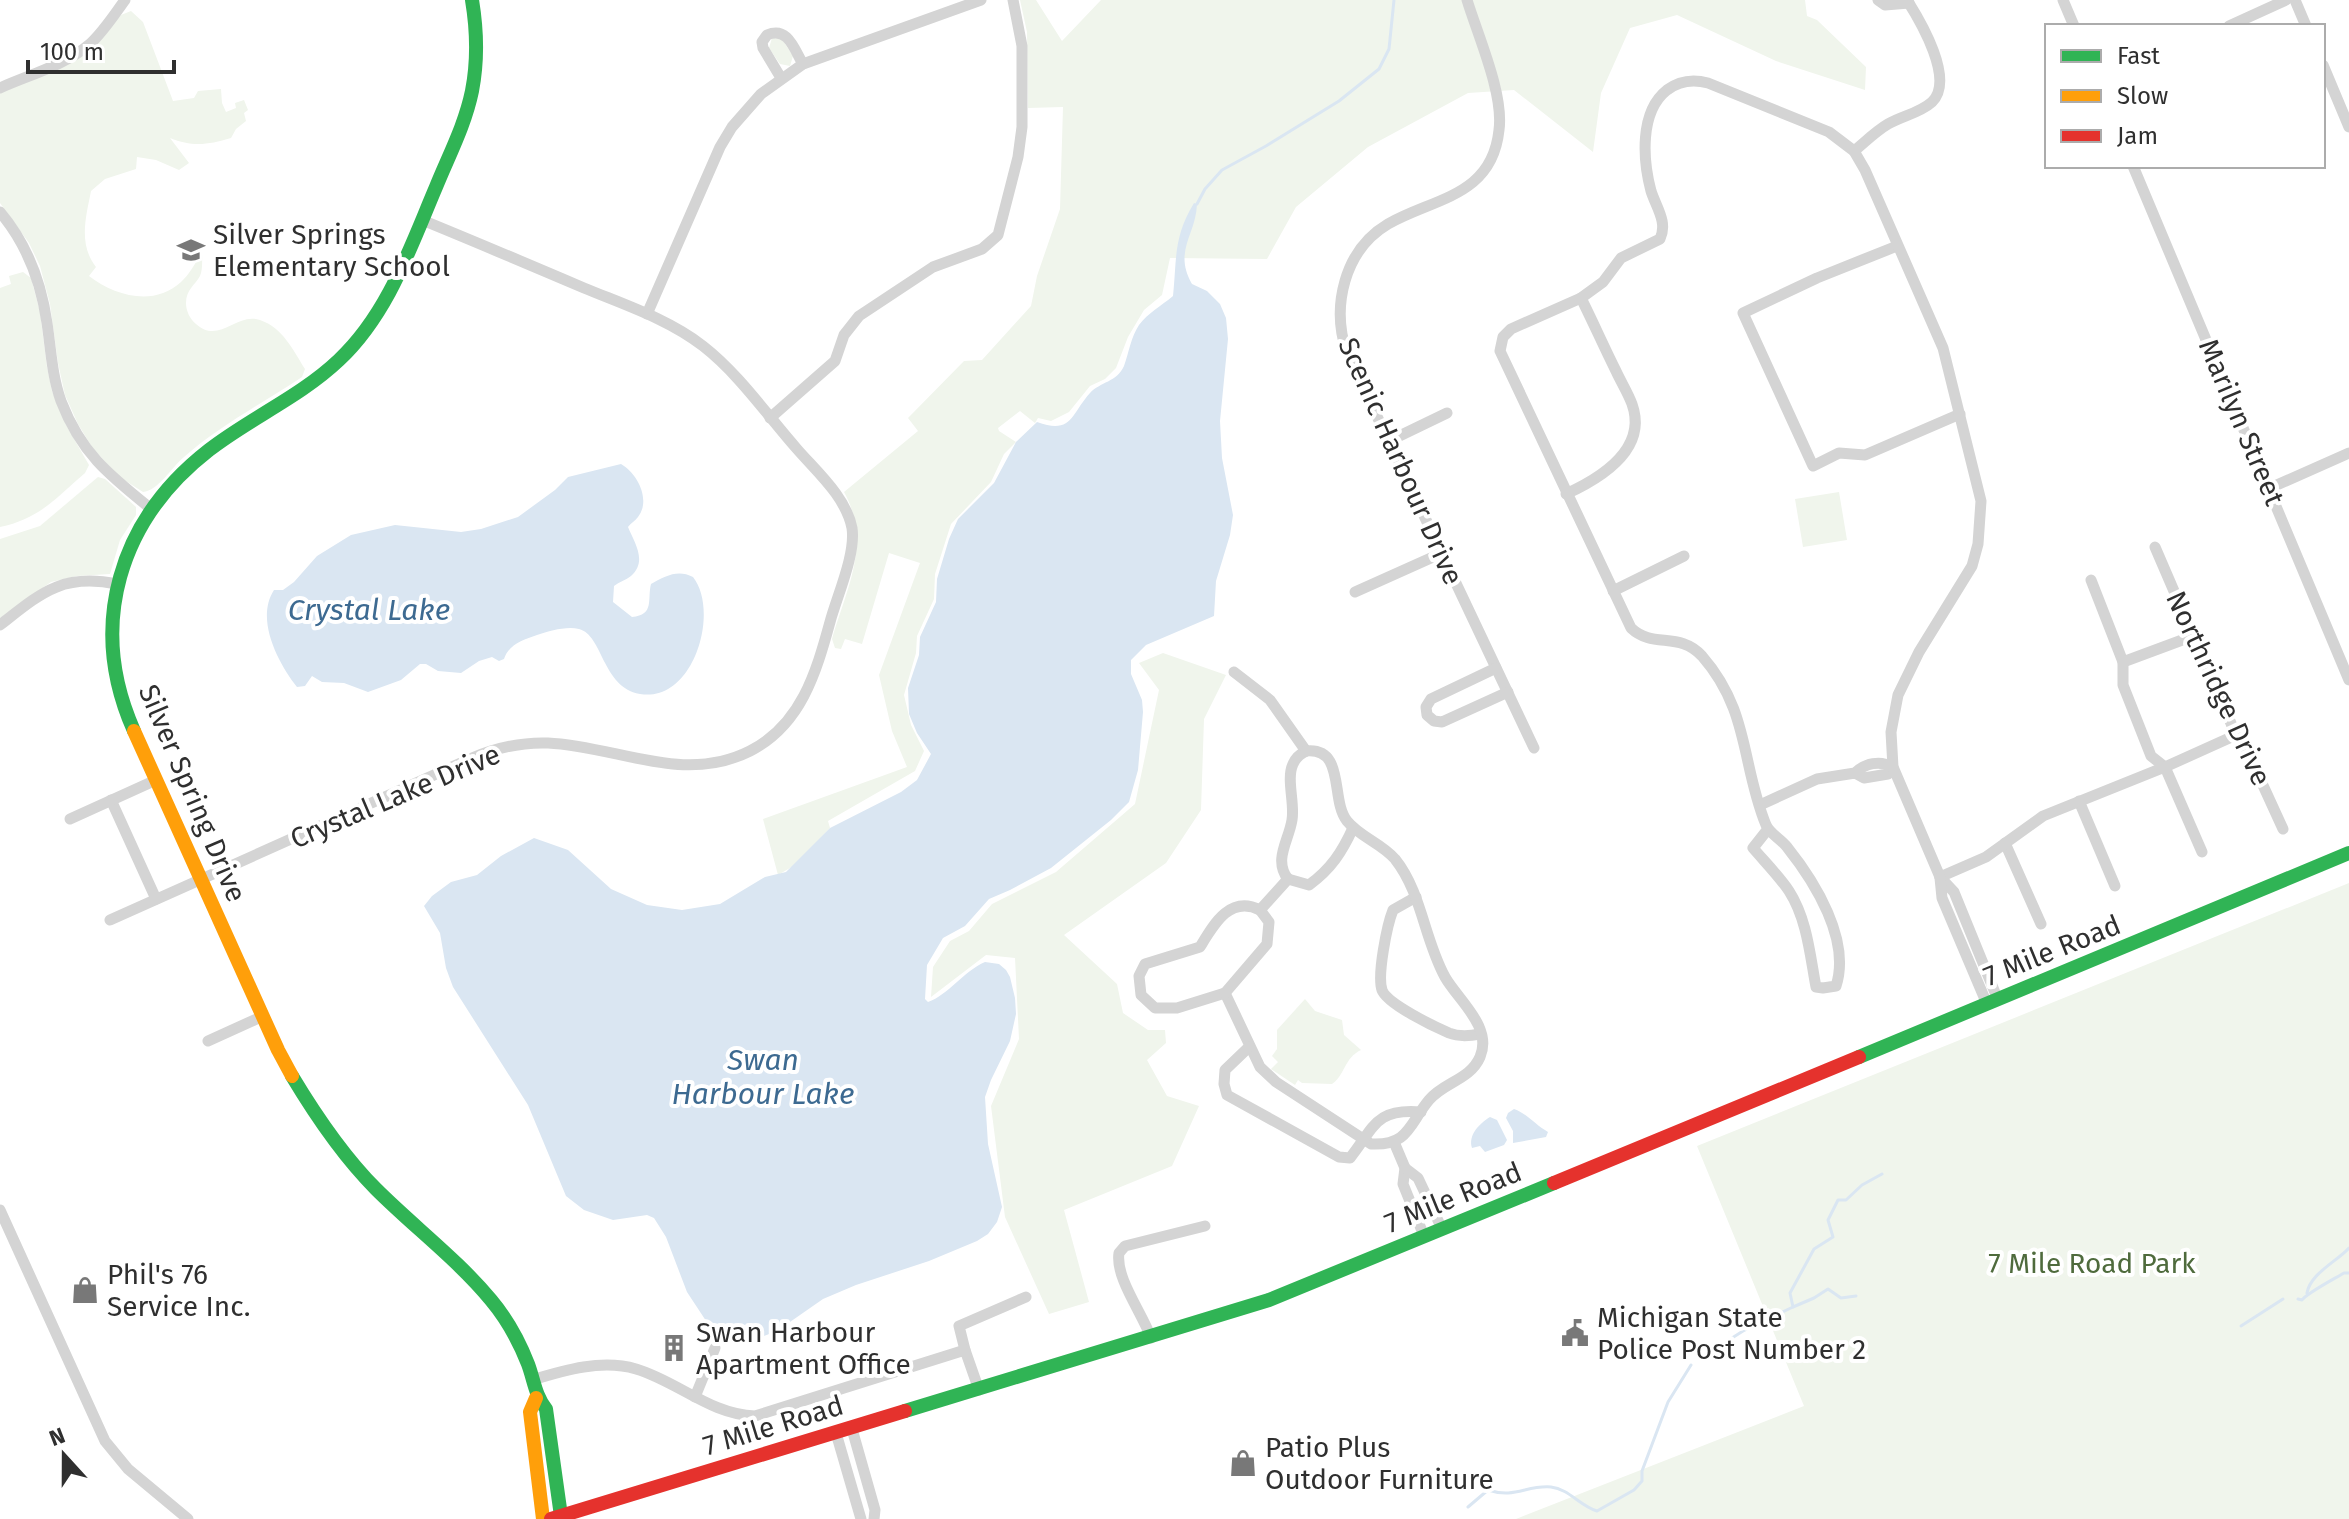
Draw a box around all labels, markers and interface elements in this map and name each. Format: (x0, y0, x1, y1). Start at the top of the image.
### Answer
scale bar (28, 24, 174, 74)
legend (2045, 24, 2325, 168)
text: 100 m (40, 38, 104, 66)
text: Fast (2117, 42, 2160, 70)
text: Slow (2117, 82, 2168, 110)
text: Jam (2117, 122, 2158, 150)
place label: Silver Springs Elementary School (213, 218, 450, 283)
school or university icon: Silver Springs Elementary School (176, 235, 206, 265)
street label: Scenic Harbour Drive (1331, 333, 1470, 590)
street label: Marilyn Street (2192, 334, 2292, 511)
street label: Northridge Drive (2159, 586, 2278, 791)
water label: Crystal Lake (288, 592, 450, 628)
street label: Silver Spring Drive (132, 680, 253, 907)
street label: Crystal Lake Drive (285, 737, 505, 856)
street label: 7 Mile Road (1979, 908, 2126, 993)
water label: Swan Harbour Lake (672, 1042, 854, 1112)
street label: 7 Mile Road (1380, 1155, 1527, 1240)
park label: 7 Mile Road Park (1988, 1247, 2196, 1280)
place label: Phil's 76 Service Inc. (107, 1258, 251, 1323)
shop icon: Phil's 76 Service Inc. (70, 1275, 100, 1305)
place label: Michigan State Police Post Number 2 (1597, 1301, 1866, 1366)
place label: Swan Harbour Apartment Office (696, 1316, 911, 1381)
public building icon: Michigan State Police Post Number 2 (1560, 1318, 1590, 1348)
building icon: Swan Harbour Apartment Office (659, 1333, 689, 1363)
street label: 7 Mile Road (699, 1389, 847, 1462)
north arrow (24, 1415, 104, 1495)
text: N (45, 1422, 69, 1452)
place label: Patio Plus Outdoor Furniture (1265, 1431, 1494, 1496)
shop icon: Patio Plus Outdoor Furniture (1228, 1448, 1258, 1478)

